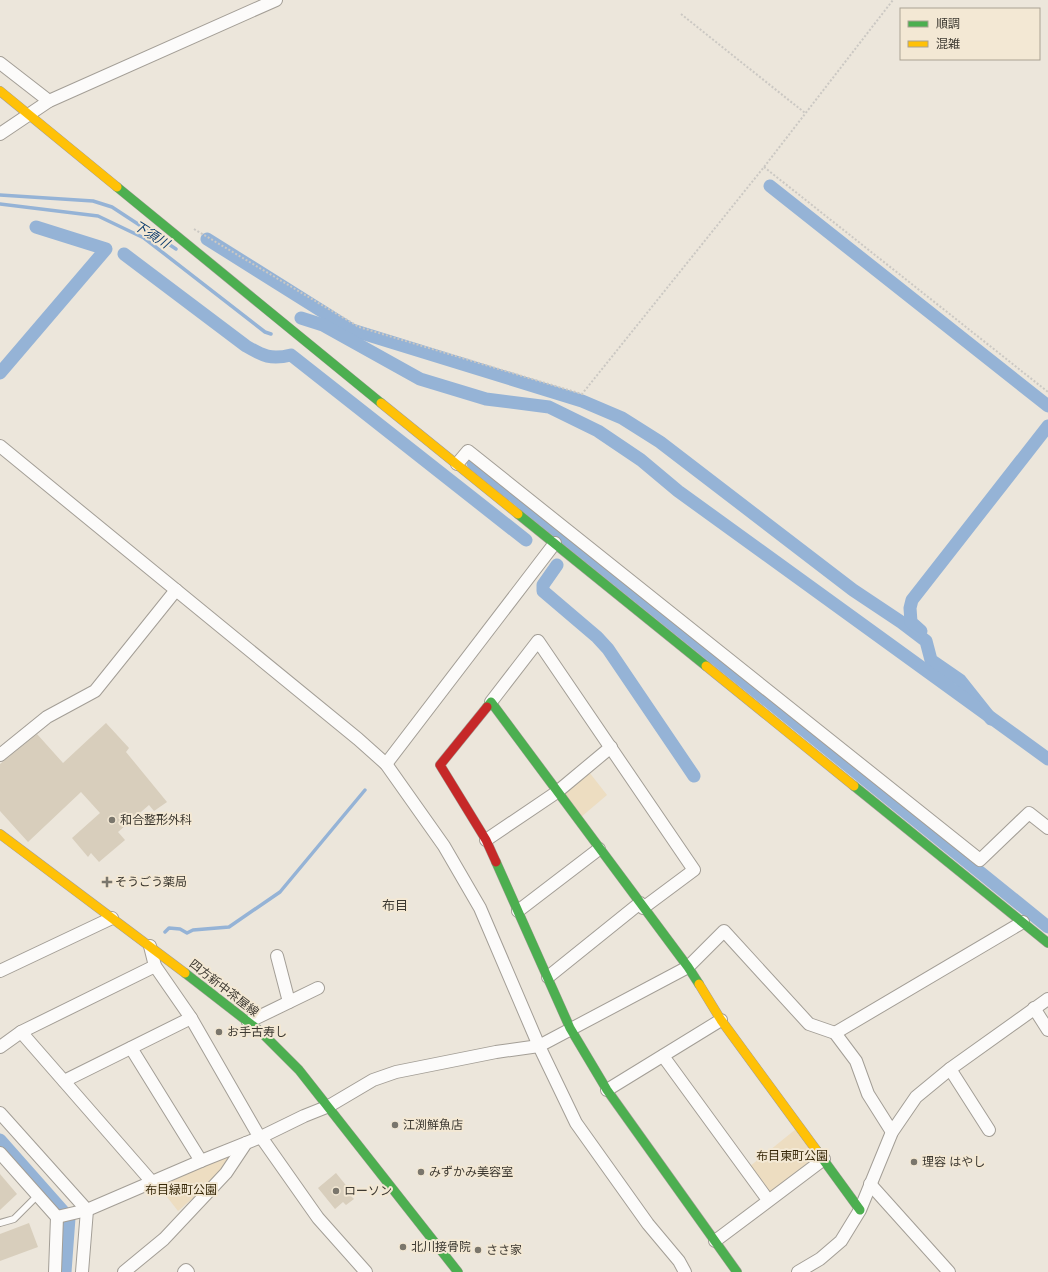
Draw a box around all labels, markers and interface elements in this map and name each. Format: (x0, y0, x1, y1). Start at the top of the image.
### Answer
legend (900, 8, 1040, 60)
text: 順調 (936, 16, 960, 31)
text: 混雑 (936, 36, 960, 51)
water label: 下須川 (131, 217, 174, 252)
place label: 和合整形外科 (120, 812, 192, 827)
marker: 和合整形外科 (107, 815, 117, 825)
place label: そうごう薬局 (115, 874, 187, 889)
marker: そうごう薬局 (102, 877, 112, 887)
district label: 布目 (382, 897, 408, 913)
street label: 四方新中茶屋線 (187, 956, 262, 1019)
place label: お手古寿し (227, 1024, 287, 1039)
marker: お手古寿し (214, 1027, 224, 1037)
place label: 江渕鮮魚店 (403, 1117, 463, 1132)
marker: 江渕鮮魚店 (390, 1120, 400, 1130)
park label: 布目東町公園 (756, 1148, 828, 1163)
place label: 理容 はやし (922, 1154, 985, 1169)
marker: 理容 はやし (909, 1157, 919, 1167)
place label: みずかみ美容室 (429, 1164, 513, 1179)
marker: みずかみ美容室 (416, 1167, 426, 1177)
park label: 布目緑町公園 (145, 1182, 217, 1197)
place label: ローソン (344, 1183, 392, 1198)
marker: ローソン (331, 1186, 341, 1196)
place label: 北川接骨院 (411, 1239, 471, 1254)
marker: 北川接骨院 (398, 1242, 408, 1252)
place label: ささ家 (486, 1242, 522, 1257)
marker: ささ家 (473, 1245, 483, 1255)

